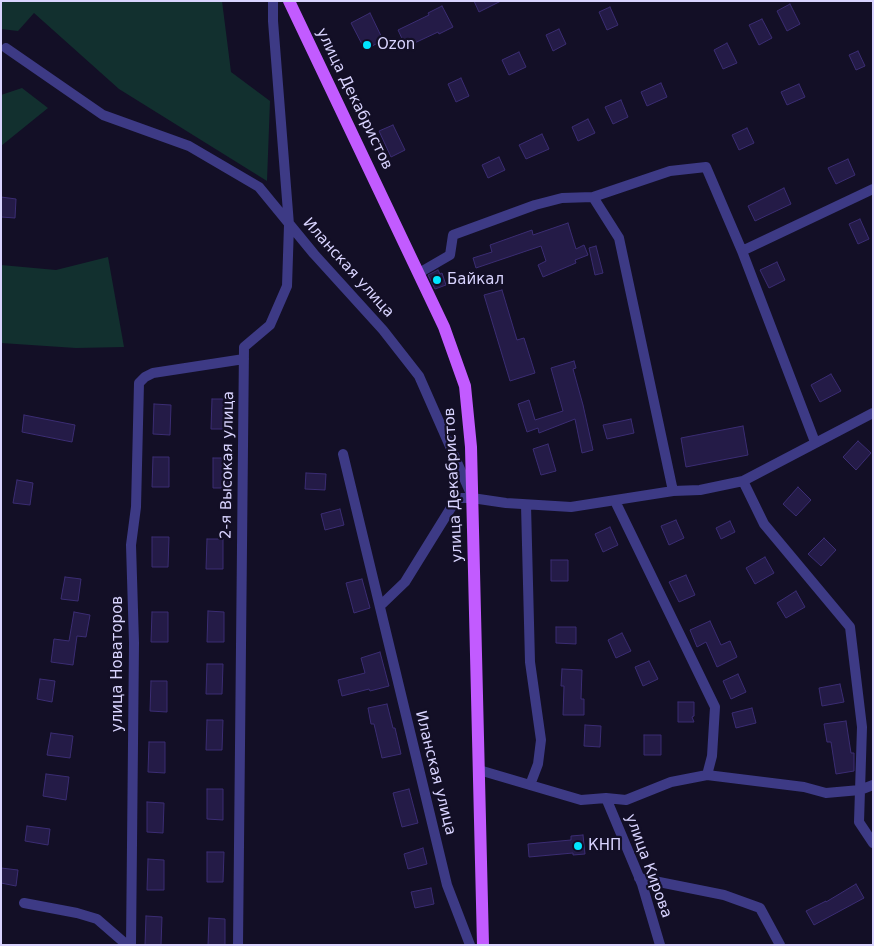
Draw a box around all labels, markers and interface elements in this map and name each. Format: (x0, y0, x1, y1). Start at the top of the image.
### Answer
street label: улица Декабристов (312, 25, 396, 173)
place label: Ozon (377, 36, 415, 54)
marker: Ozon (361, 39, 373, 51)
street label: Иланская улица (299, 215, 397, 321)
place label: Байкал (447, 271, 504, 289)
marker: Байкал (431, 274, 443, 286)
street label: 2-я Высокая улица (218, 391, 238, 539)
street label: улица Декабристов (441, 407, 467, 563)
street label: улица Новаторов (109, 596, 127, 732)
street label: Иланская улица (411, 709, 459, 837)
street label: улица Кирова (621, 811, 675, 921)
place label: КНП (588, 837, 621, 855)
marker: КНП (572, 840, 584, 852)

